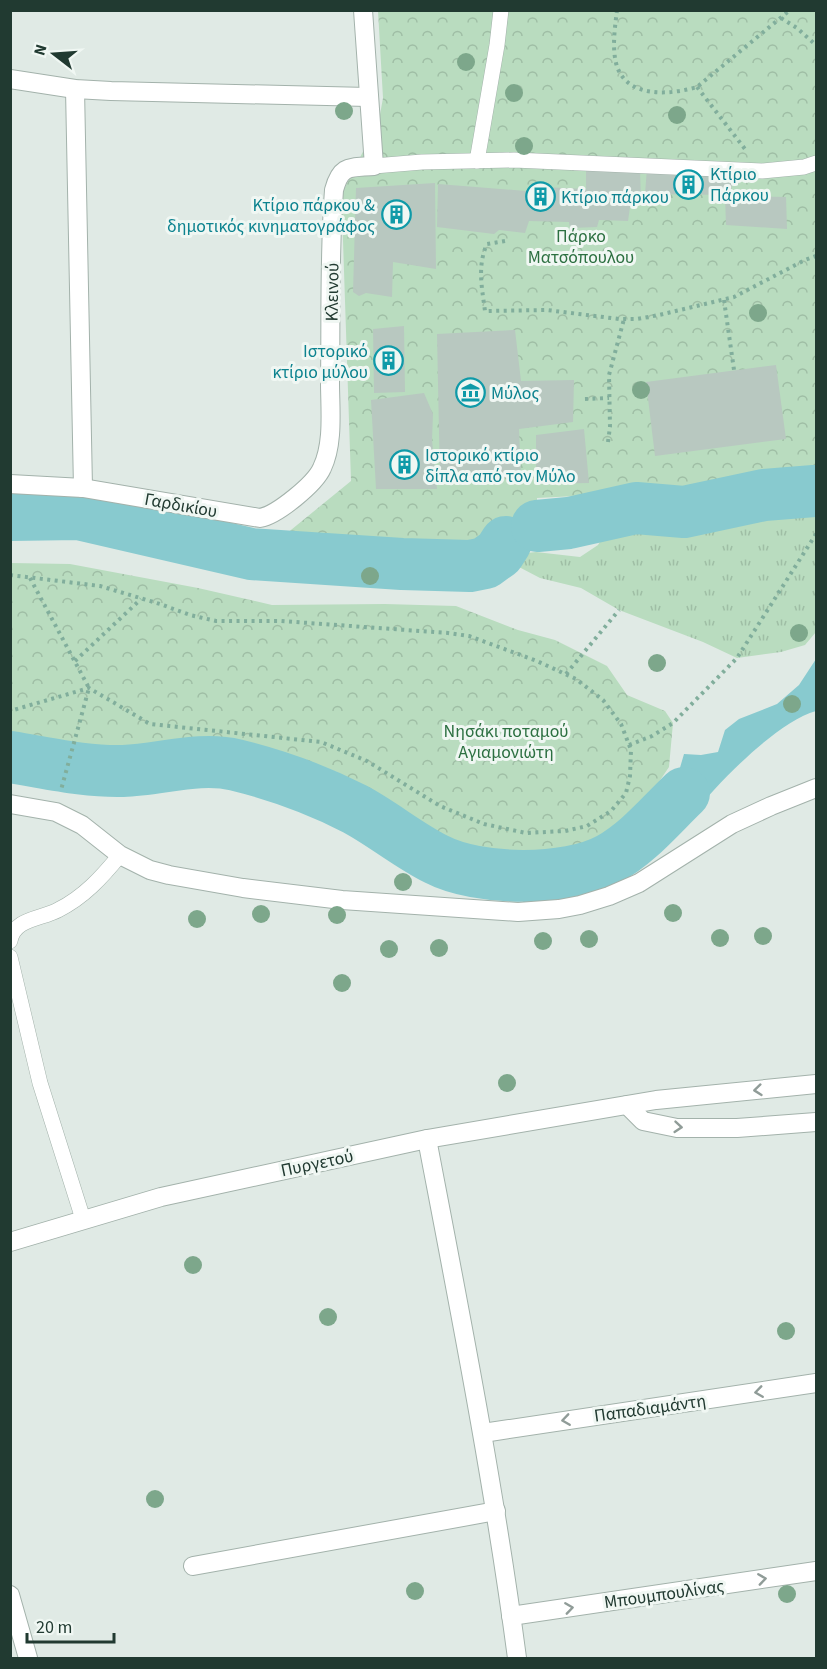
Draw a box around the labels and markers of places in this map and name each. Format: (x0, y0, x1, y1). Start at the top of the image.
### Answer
place label: Κτίριο Πάρκου (710, 162, 769, 208)
building icon: Κτίριο Πάρκου (673, 168, 705, 200)
building icon: Κτίριο πάρκου (524, 181, 556, 213)
place label: Κτίριο πάρκου (561, 185, 669, 210)
place label: Κτίριο πάρκου & δημοτικός κινηματογράφος (167, 193, 375, 239)
building icon: Κτίριο πάρκου & δημοτικός κινηματογράφος (380, 199, 412, 231)
place label: Ιστορικό κτίριο μύλου (272, 339, 368, 385)
building icon: Ιστορικό κτίριο μύλου (373, 345, 405, 377)
museum icon: Μύλος (454, 377, 486, 409)
place label: Μύλος (491, 381, 539, 406)
place label: Ιστορικό κτίριο δίπλα από τον Μύλο (425, 443, 576, 489)
building icon: Ιστορικό κτίριο δίπλα από τον Μύλο (388, 449, 420, 481)

